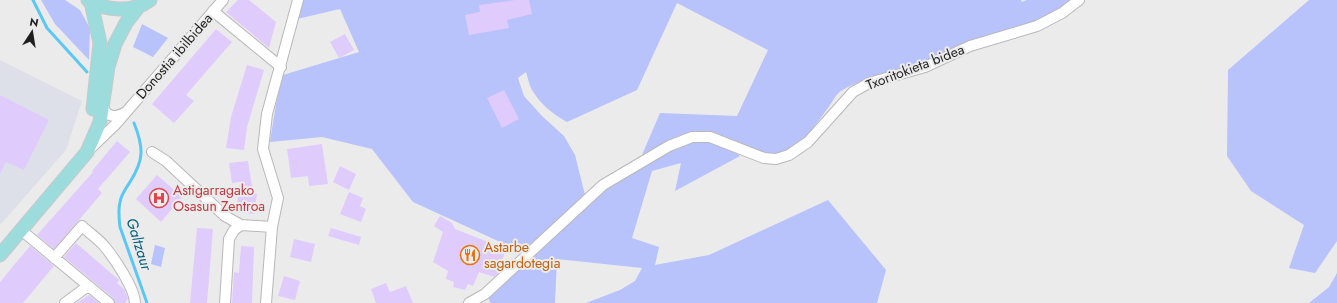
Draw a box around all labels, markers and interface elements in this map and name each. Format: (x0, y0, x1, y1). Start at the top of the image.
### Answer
street label: Donostia ibilbidea (131, 9, 217, 103)
north arrow (12, 12, 52, 52)
text: N (28, 13, 40, 31)
street label: Txoritokieta bidea (863, 39, 967, 95)
place label: Astigarragako Osasun Zentroa (173, 180, 265, 216)
hospital icon: Astigarragako Osasun Zentroa (148, 187, 170, 209)
water label: Galtzaur (121, 215, 158, 274)
place label: Astarbe sagardotegia (484, 237, 560, 273)
restaurant icon: Astarbe sagardotegia (459, 244, 481, 266)

